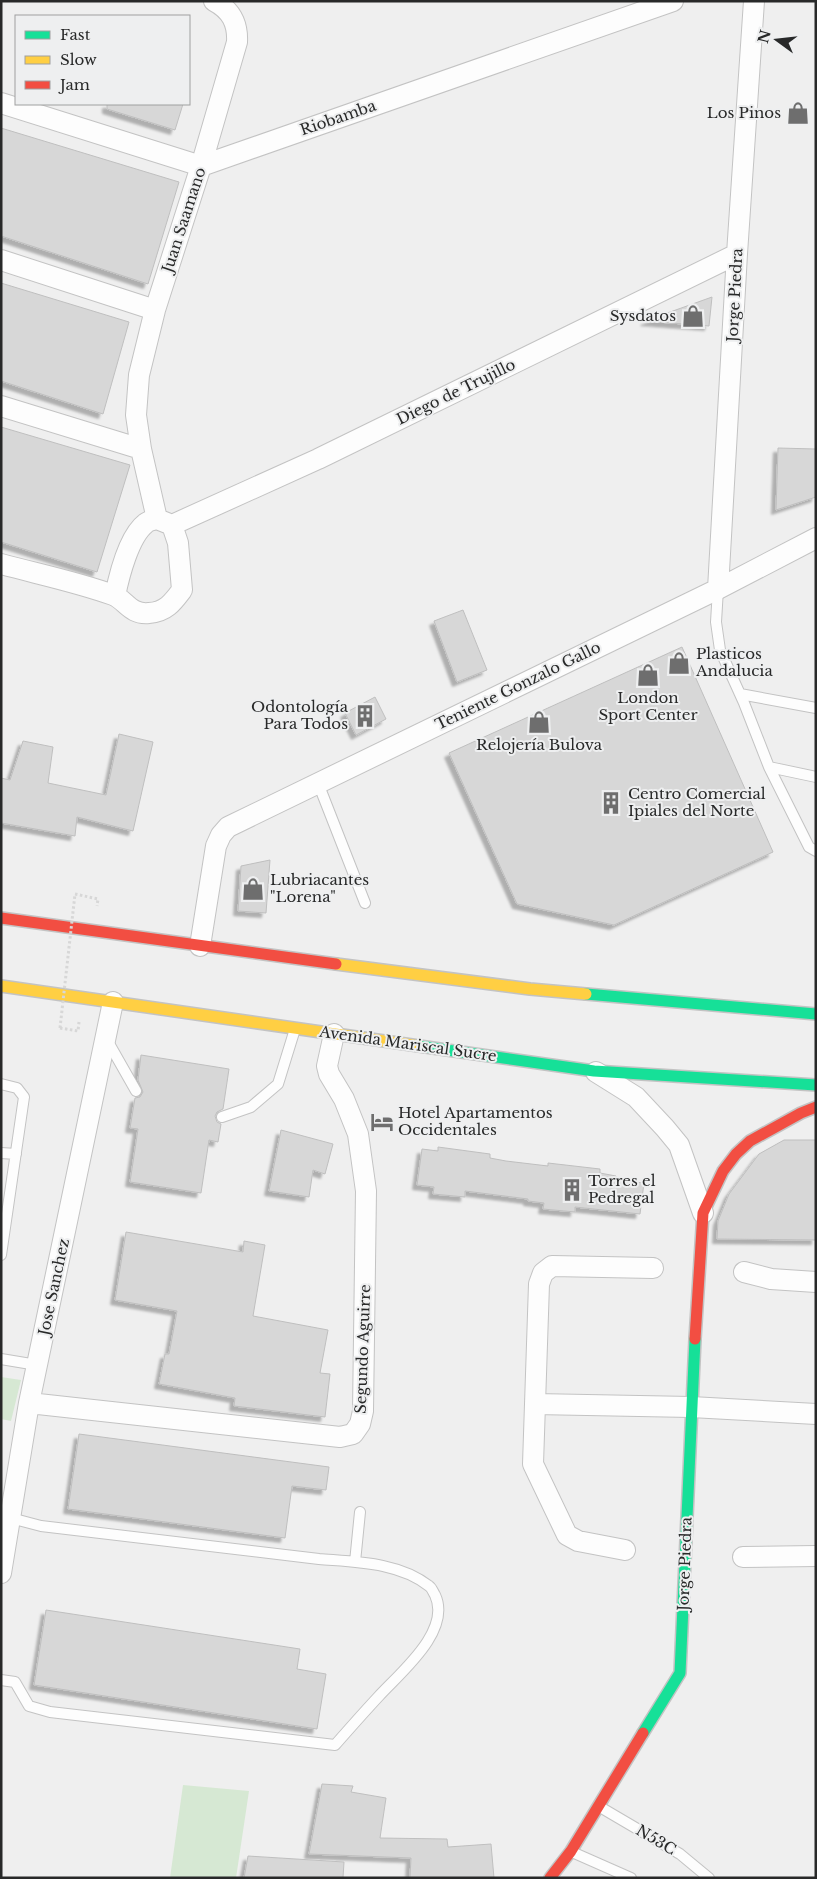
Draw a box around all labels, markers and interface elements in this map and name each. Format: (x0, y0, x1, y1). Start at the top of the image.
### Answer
legend (15, 15, 190, 105)
north arrow (752, 15, 802, 65)
text: Fast (60, 25, 91, 44)
text: N (754, 28, 775, 45)
text: Slow (60, 50, 97, 69)
text: Jam (58, 75, 90, 94)
street label: Riobamba (297, 95, 379, 139)
shop icon: Los Pinos (785, 100, 811, 126)
place label: Los Pinos (707, 103, 781, 122)
street label: Juan Saamano (157, 165, 210, 277)
street label: Jorge Piedra (722, 247, 746, 344)
shop icon: Sysdatos (680, 303, 706, 329)
place label: Sysdatos (610, 306, 676, 325)
street label: Diego de Trujillo (393, 354, 519, 429)
street label: Teniente Gonzalo Gallo (432, 637, 604, 734)
place label: Plasticos Andalucia (695, 644, 773, 680)
shop icon: Plasticos Andalucia (666, 650, 692, 676)
shop icon: London Sport Center (635, 662, 661, 688)
place label: London Sport Center (598, 688, 698, 724)
place label: Odontología Para Todos (251, 697, 349, 733)
building icon: Odontología Para Todos (352, 703, 378, 729)
shop icon: Relojería Bulova (526, 709, 552, 735)
place label: Relojería Bulova (476, 735, 603, 754)
place label: Centro Comercial Ipiales del Norte (628, 784, 766, 820)
building icon: Centro Comercial Ipiales del Norte (598, 790, 624, 816)
place label: Lubriacantes "Lorena" (270, 870, 369, 906)
shop icon: Lubriacantes "Lorena" (240, 876, 266, 902)
street label: Avenida Mariscal Sucre (317, 1022, 498, 1065)
place label: Hotel Apartamentos Occidentales (398, 1103, 553, 1139)
hotel icon: Hotel Apartamentos Occidentales (369, 1109, 395, 1135)
place label: Torres el Pedregal (588, 1171, 656, 1207)
building icon: Torres el Pedregal (559, 1177, 585, 1203)
street label: Jose Sanchez (34, 1237, 73, 1339)
street label: Segundo Aguirre (351, 1284, 374, 1414)
street label: Jorge Piedra (673, 1516, 696, 1613)
street label: N53C (633, 1820, 680, 1859)

